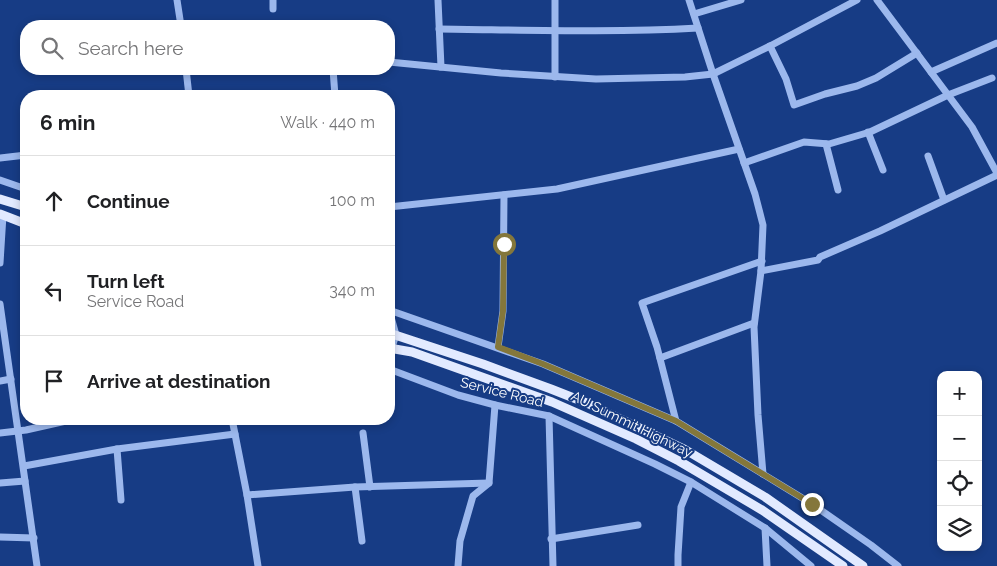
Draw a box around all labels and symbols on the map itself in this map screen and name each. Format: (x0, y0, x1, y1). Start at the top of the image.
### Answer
route start (493, 233, 516, 256)
street label: Service Road (459, 374, 545, 410)
street label: AU Summit Highway (569, 388, 696, 461)
route end (801, 493, 824, 516)

